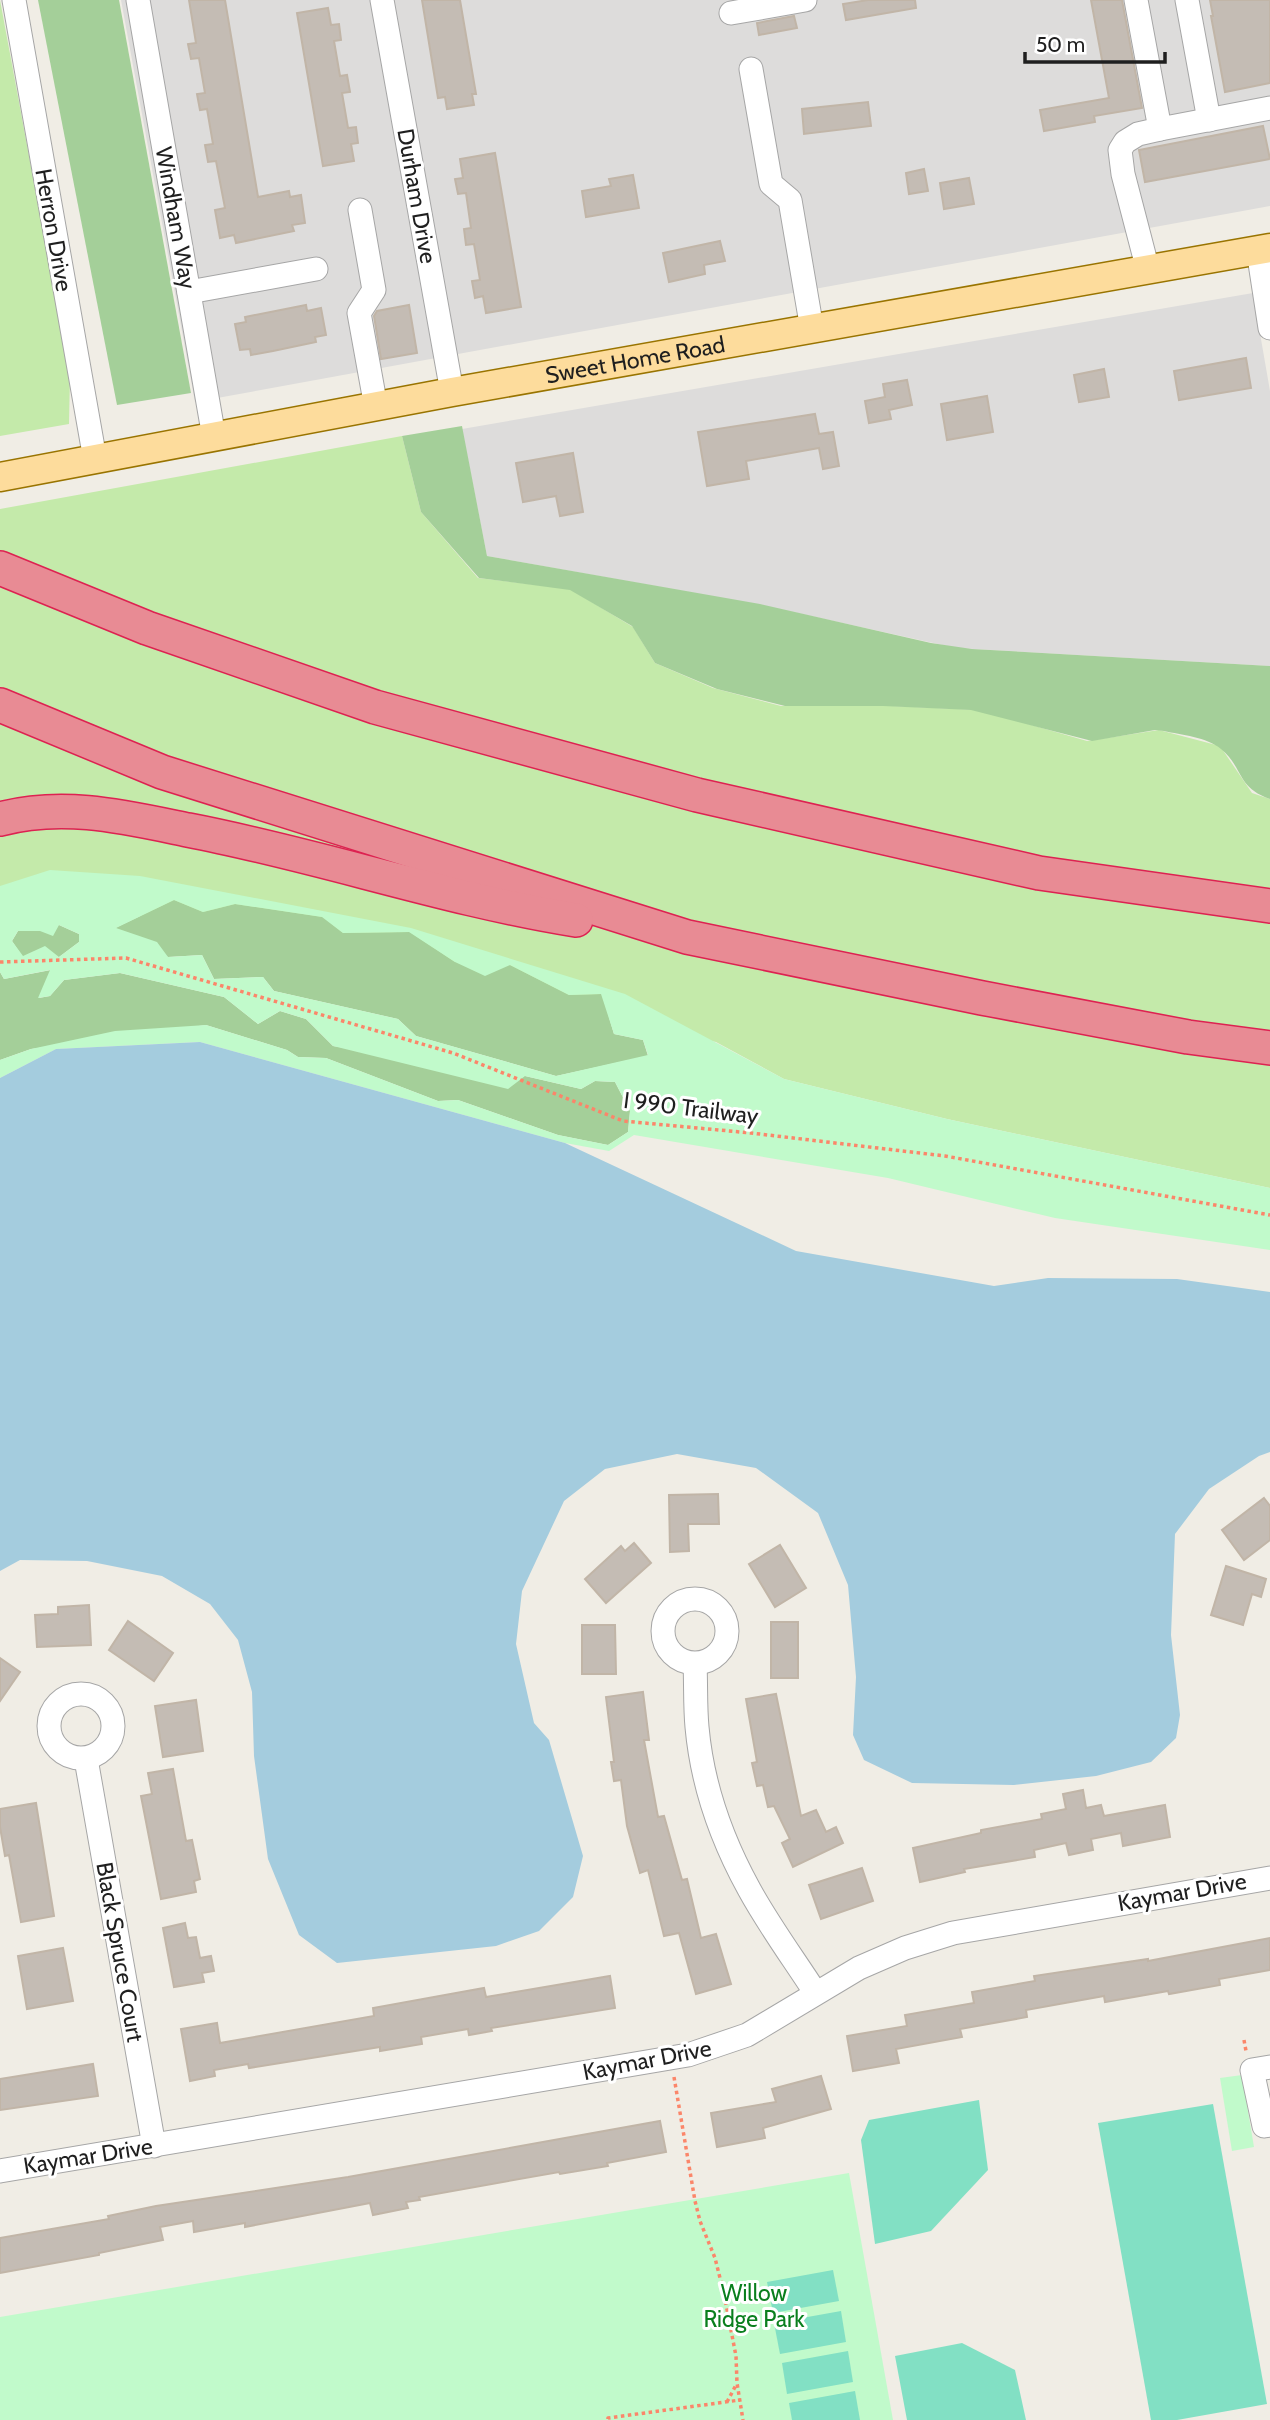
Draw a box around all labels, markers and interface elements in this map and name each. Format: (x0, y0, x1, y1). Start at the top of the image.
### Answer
scale bar (1025, 21, 1165, 65)
text: 50 m (1036, 32, 1085, 57)
street label: Durham Drive (391, 126, 443, 266)
street label: Windham Way (150, 145, 202, 292)
street label: Herron Drive (29, 166, 79, 294)
street label: Sweet Home Road (543, 330, 727, 389)
street label: I 990 Trailway (622, 1086, 760, 1130)
street label: Black Spruce Court (90, 1860, 150, 2044)
street label: Kaymar Drive (1115, 1867, 1249, 1917)
street label: Kaymar Drive (580, 2034, 714, 2086)
street label: Kaymar Drive (21, 2132, 155, 2180)
park label: Willow Ridge Park (703, 2279, 805, 2333)

